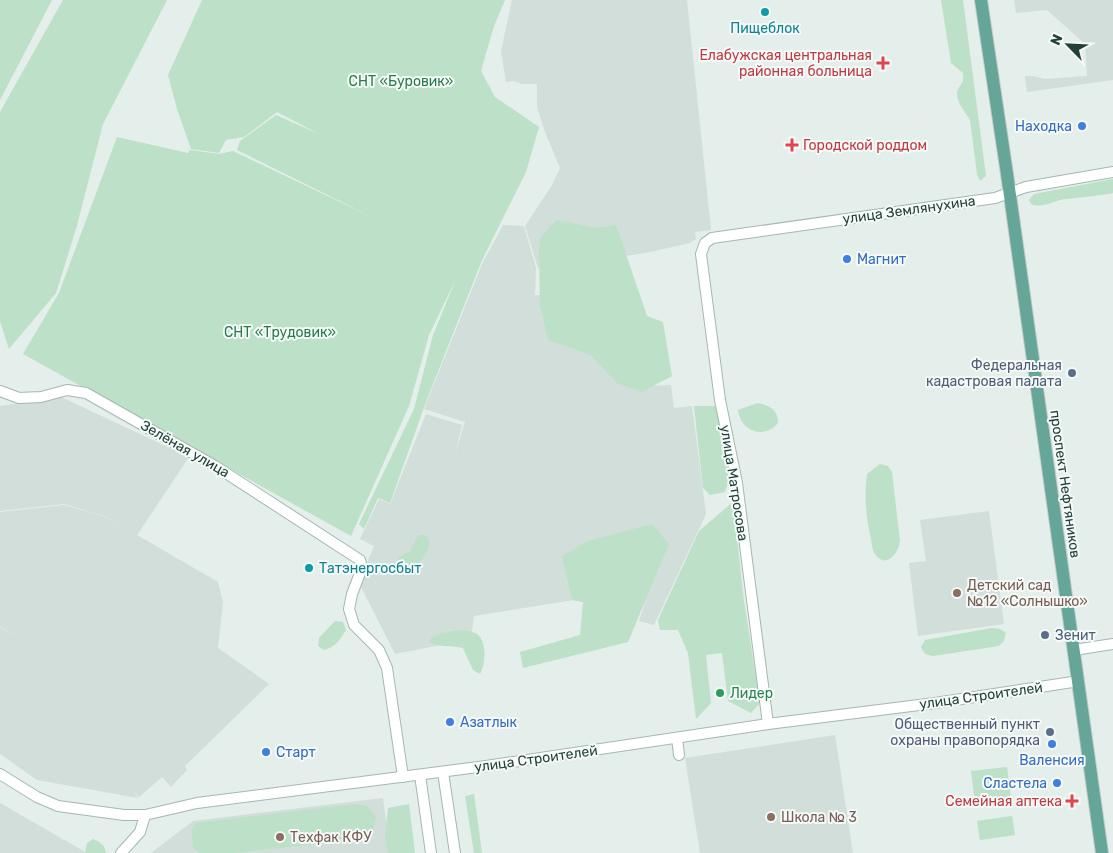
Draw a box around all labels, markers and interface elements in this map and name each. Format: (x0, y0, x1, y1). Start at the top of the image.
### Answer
marker: Пищеблок (759, 6, 771, 18)
place label: Пищеблок (730, 20, 800, 37)
north arrow (1043, 20, 1093, 70)
text: N (1047, 32, 1066, 48)
place label: Елабужская центральная районная больница (699, 47, 872, 80)
marker: Елабужская центральная районная больница (876, 56, 890, 70)
park label: СНТ «Буровик» (349, 73, 453, 90)
place label: Находка (1015, 118, 1072, 135)
marker: Находка (1076, 120, 1088, 132)
place label: Городской роддом (803, 137, 927, 154)
marker: Городской роддом (785, 138, 799, 152)
street label: улица Землянухина (841, 192, 977, 228)
place label: Магнит (857, 251, 906, 268)
marker: Магнит (841, 253, 853, 265)
park label: СНТ «Трудовик» (224, 324, 336, 341)
place label: Федеральная кадастровая палата (926, 357, 1062, 390)
marker: Федеральная кадастровая палата (1066, 367, 1078, 379)
street label: проспект Нефтяников (1046, 409, 1084, 559)
street label: Зелёная улица (137, 417, 233, 481)
street label: улица Матросова (716, 424, 752, 542)
place label: Татэнергосбыт (319, 560, 421, 577)
marker: Татэнергосбыт (303, 562, 315, 574)
place label: Детский сад №12 «Солнышко» (967, 577, 1088, 610)
marker: Детский сад №12 «Солнышко» (951, 587, 963, 599)
place label: Зенит (1055, 627, 1096, 644)
marker: Зенит (1039, 629, 1051, 641)
street label: улица Строителей (918, 679, 1044, 713)
place label: Лидер (730, 685, 773, 702)
marker: Лидер (714, 687, 726, 699)
place label: Азатлык (460, 714, 517, 731)
marker: Азатлык (444, 716, 456, 728)
place label: Общественный пункт охраны правопорядка (890, 716, 1040, 749)
marker: Общественный пункт охраны правопорядка (1044, 726, 1056, 738)
marker: Валенсия (1046, 738, 1058, 750)
street label: улица Строителей (473, 742, 599, 776)
place label: Старт (276, 744, 316, 761)
marker: Старт (260, 746, 272, 758)
place label: Валенсия (1019, 752, 1085, 769)
place label: Сластела (983, 775, 1047, 792)
marker: Сластела (1051, 777, 1063, 789)
place label: Семейная аптека (945, 793, 1062, 810)
marker: Семейная аптека (1066, 795, 1078, 807)
place label: Школа № 3 (781, 809, 857, 826)
marker: Школа № 3 (765, 811, 777, 823)
place label: Техфак КФУ (290, 829, 372, 846)
marker: Техфак КФУ (274, 831, 286, 843)

